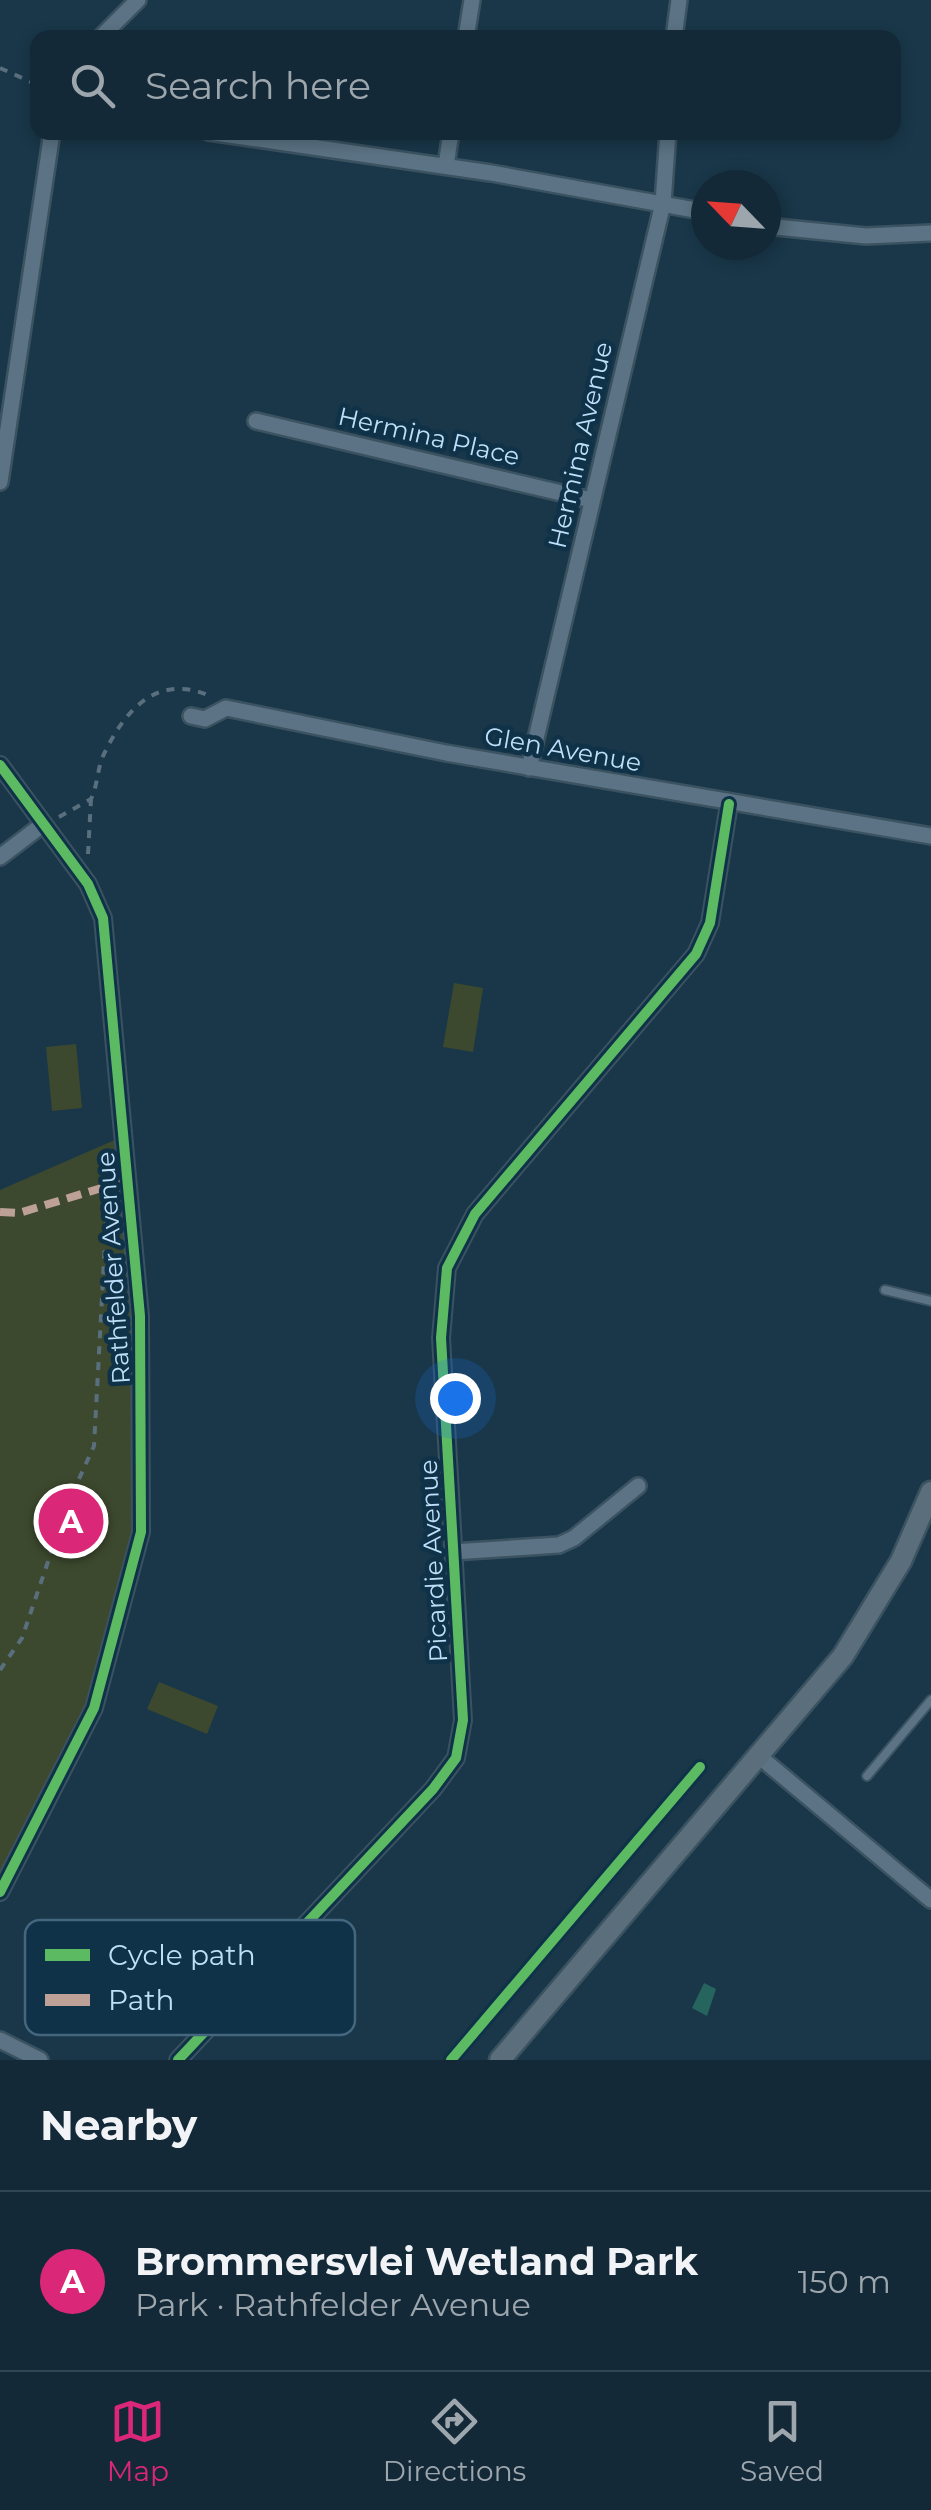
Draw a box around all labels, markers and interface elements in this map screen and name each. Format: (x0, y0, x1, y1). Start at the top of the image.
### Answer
search box (30, 30, 901, 140)
icon: search (65, 58, 120, 113)
text: Search here (145, 62, 371, 109)
north arrow (691, 170, 781, 260)
street label: Hermina Avenue (542, 339, 618, 551)
street label: Hermina Place (335, 401, 523, 471)
street label: Glen Avenue (482, 720, 644, 778)
street label: Rathfelder Avenue (90, 1151, 136, 1385)
your location (430, 1373, 481, 1424)
street label: Picardie Avenue (413, 1459, 453, 1663)
pin: A (38, 1484, 104, 1558)
legend (25, 1920, 355, 2035)
text: Cycle path (108, 1938, 256, 1972)
text: Path (108, 1983, 175, 2017)
text: Nearby (40, 2099, 197, 2151)
text: Brommersvlei Wetland Park (135, 2238, 698, 2285)
text: A (60, 2262, 85, 2301)
text: 150 m (798, 2262, 891, 2301)
text: Park · Rathfelder Avenue (135, 2285, 531, 2324)
tab: Map (107, 2394, 169, 2488)
tab: Directions (383, 2394, 526, 2488)
tab: Saved (740, 2394, 824, 2488)

